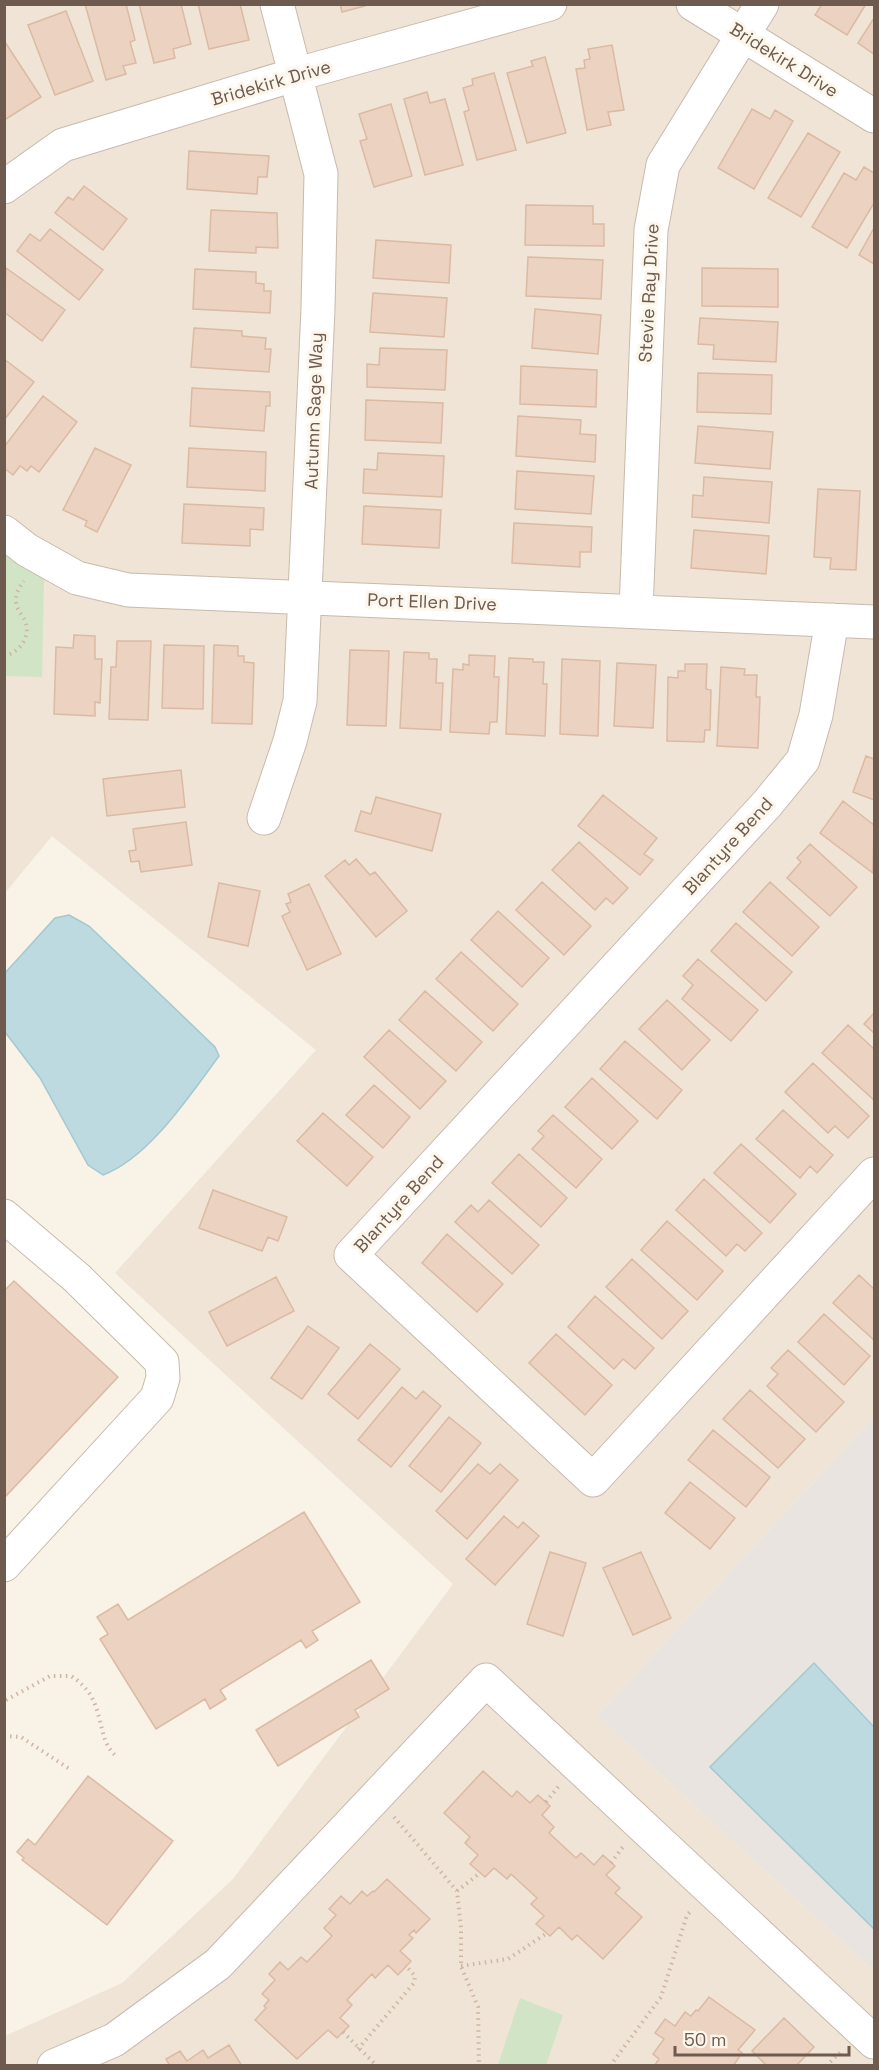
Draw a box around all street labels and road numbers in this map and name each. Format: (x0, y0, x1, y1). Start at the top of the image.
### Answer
street label: Bridekirk Drive (726, 17, 843, 102)
street label: Bridekirk Drive (208, 54, 333, 111)
street label: Stevie Ray Drive (633, 223, 664, 363)
street label: Autumn Sage Way (299, 332, 328, 490)
street label: Port Ellen Drive (367, 588, 497, 615)
street label: Blantyre Bend (678, 792, 778, 899)
street label: Blantyre Bend (349, 1150, 449, 1257)

